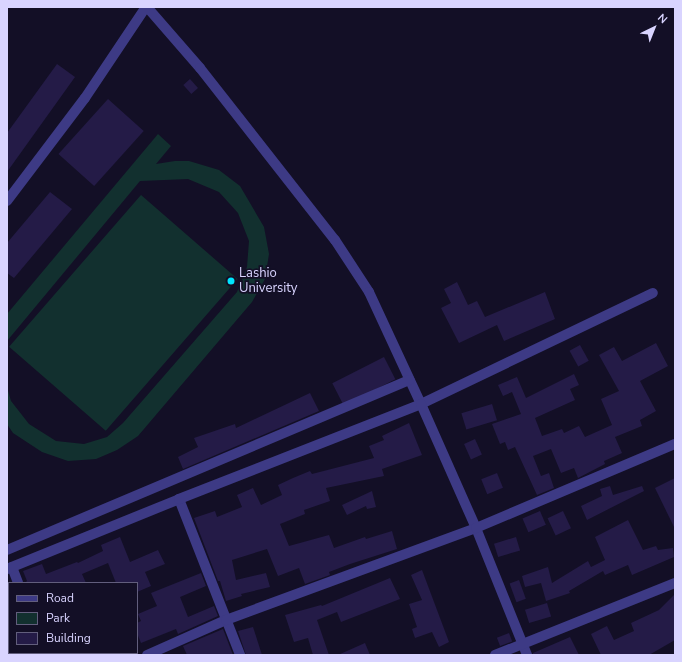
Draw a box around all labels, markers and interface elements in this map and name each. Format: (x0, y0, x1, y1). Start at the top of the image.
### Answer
north arrow (634, 8, 674, 48)
text: N (654, 11, 671, 27)
place label: Lashio University (239, 266, 298, 297)
marker: Lashio University (226, 276, 236, 286)
legend (8, 582, 138, 654)
text: Road (46, 590, 74, 606)
text: Park (46, 610, 70, 626)
text: Building (46, 630, 91, 646)

